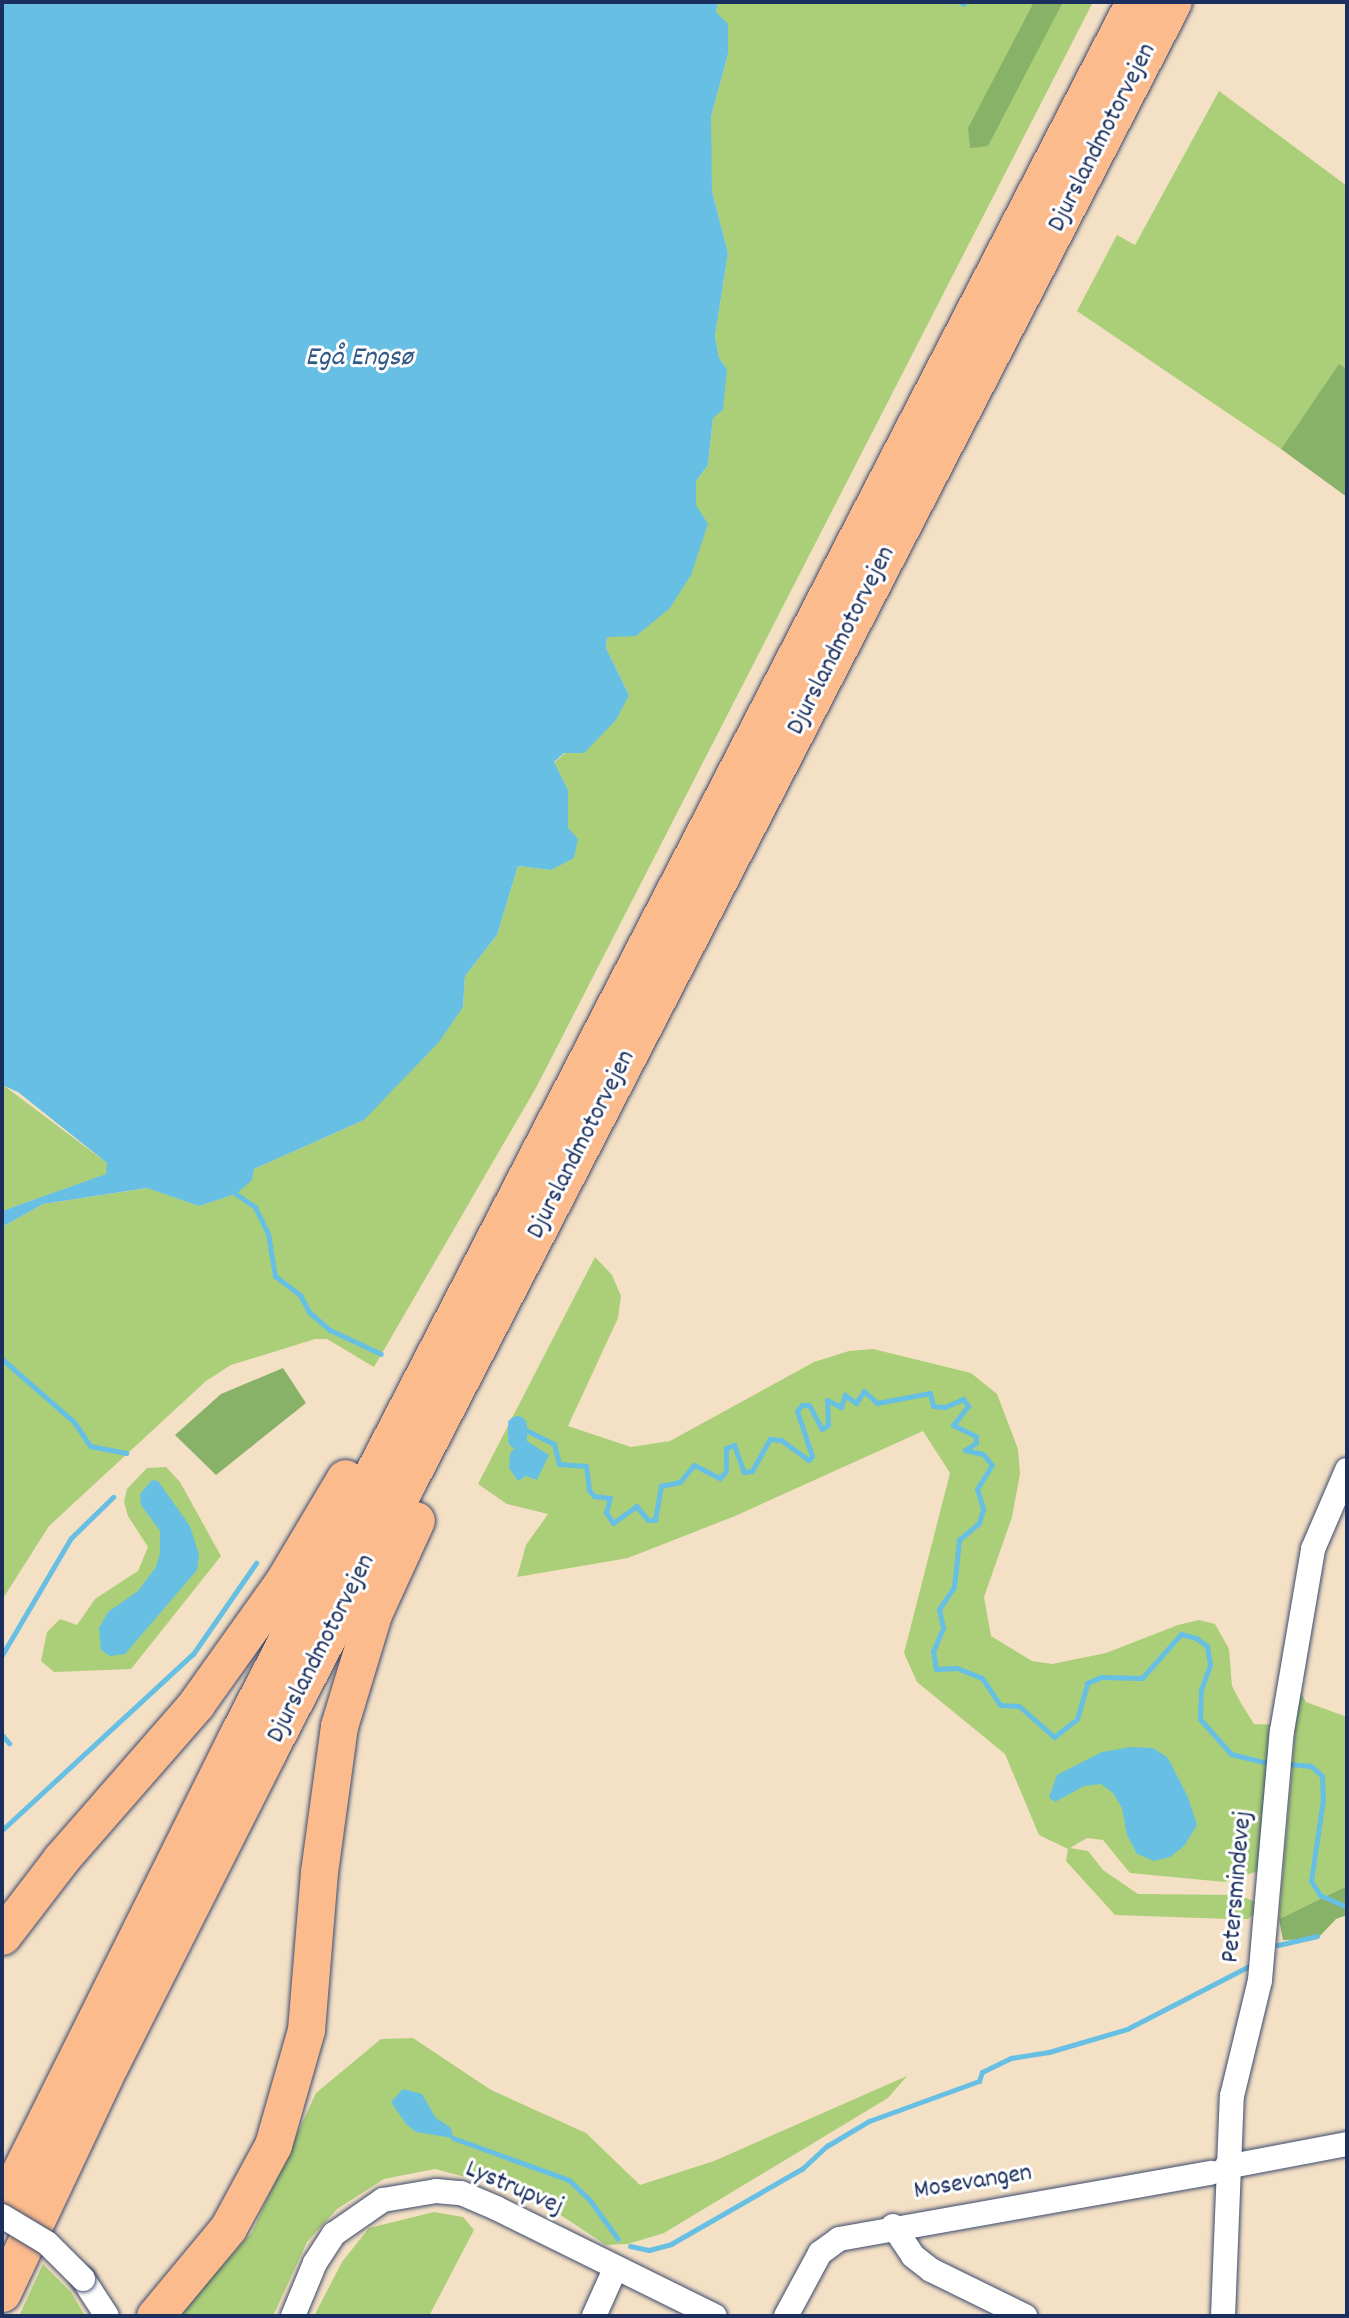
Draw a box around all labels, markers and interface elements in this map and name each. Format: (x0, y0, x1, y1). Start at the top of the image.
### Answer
street label: Djurslandmotorvejen (1042, 39, 1164, 237)
water label: Egå Engsø (305, 342, 413, 376)
street label: Djurslandmotorvejen (781, 542, 903, 740)
street label: Djurslandmotorvejen (521, 1046, 643, 1244)
street label: Djurslandmotorvejen (261, 1550, 383, 1748)
street label: Petersmindevej (1216, 1810, 1260, 1964)
street label: Lystrupvej (460, 2154, 568, 2224)
street label: Mosevangen (912, 2158, 1034, 2208)

